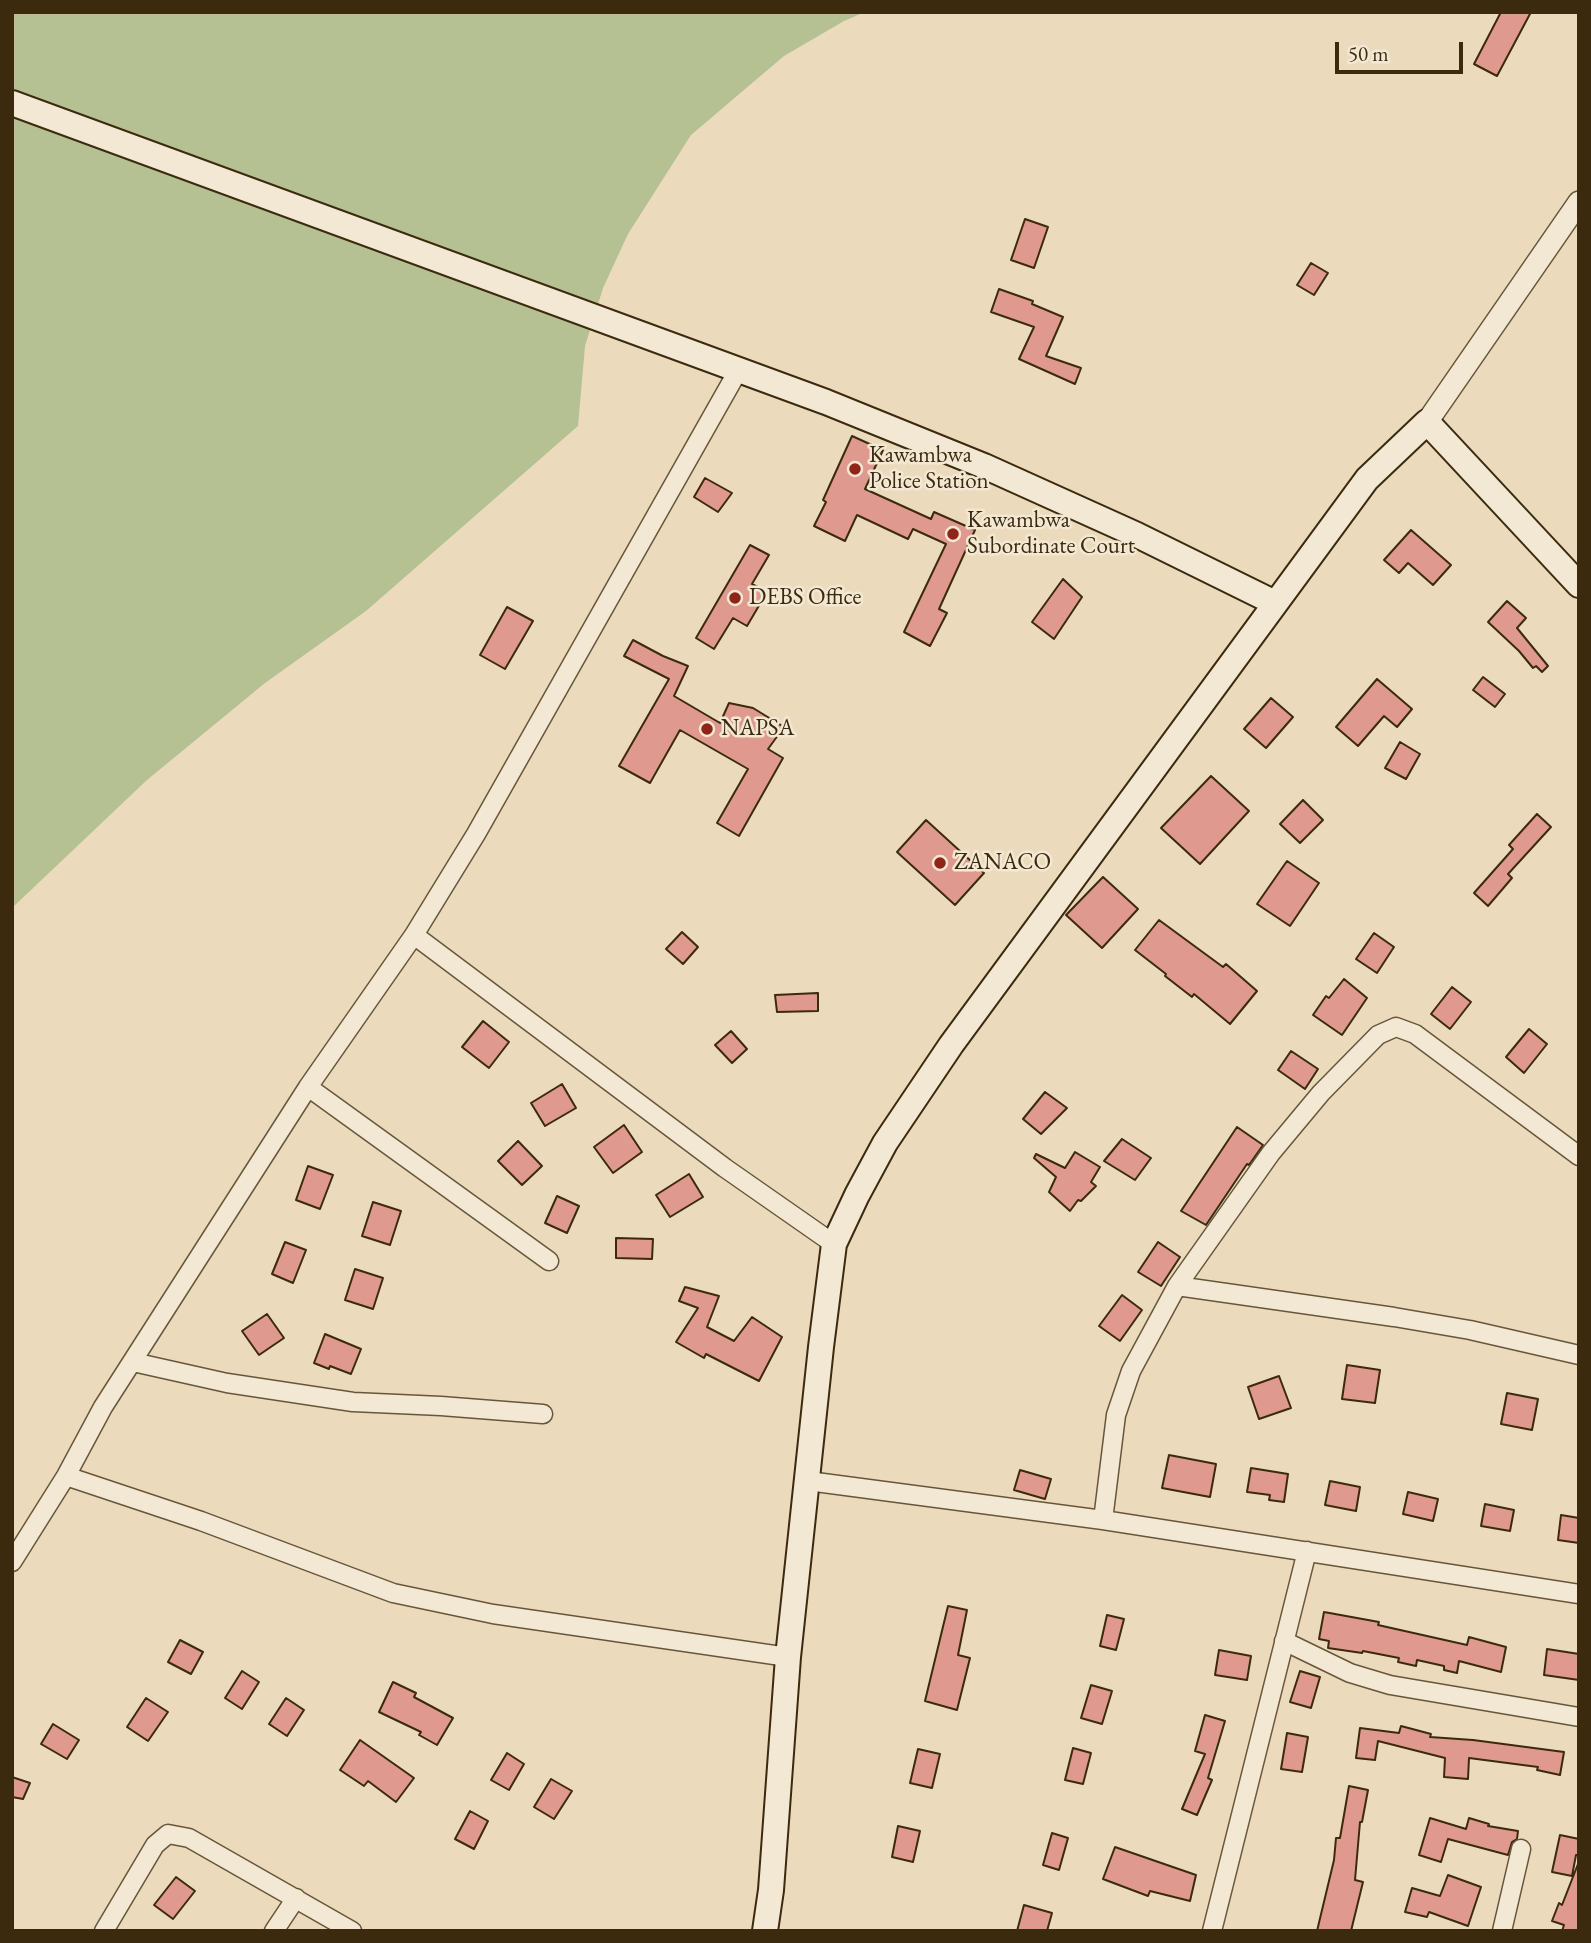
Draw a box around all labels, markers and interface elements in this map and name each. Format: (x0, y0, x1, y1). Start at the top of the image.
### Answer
scale bar (1339, 28, 1467, 72)
text: 50 m (1348, 40, 1389, 67)
place label: Kawambwa Police Station (869, 442, 989, 496)
marker: Kawambwa Police Station (847, 461, 863, 477)
place label: Kawambwa Subordinate Court (967, 507, 1135, 561)
marker: Kawambwa Subordinate Court (945, 526, 961, 542)
place label: DEBS Office (749, 584, 861, 612)
marker: DEBS Office (727, 590, 743, 606)
place label: NAPSA (721, 715, 794, 743)
marker: NAPSA (699, 721, 715, 737)
place label: ZANACO (954, 849, 1051, 877)
marker: ZANACO (932, 855, 948, 871)

